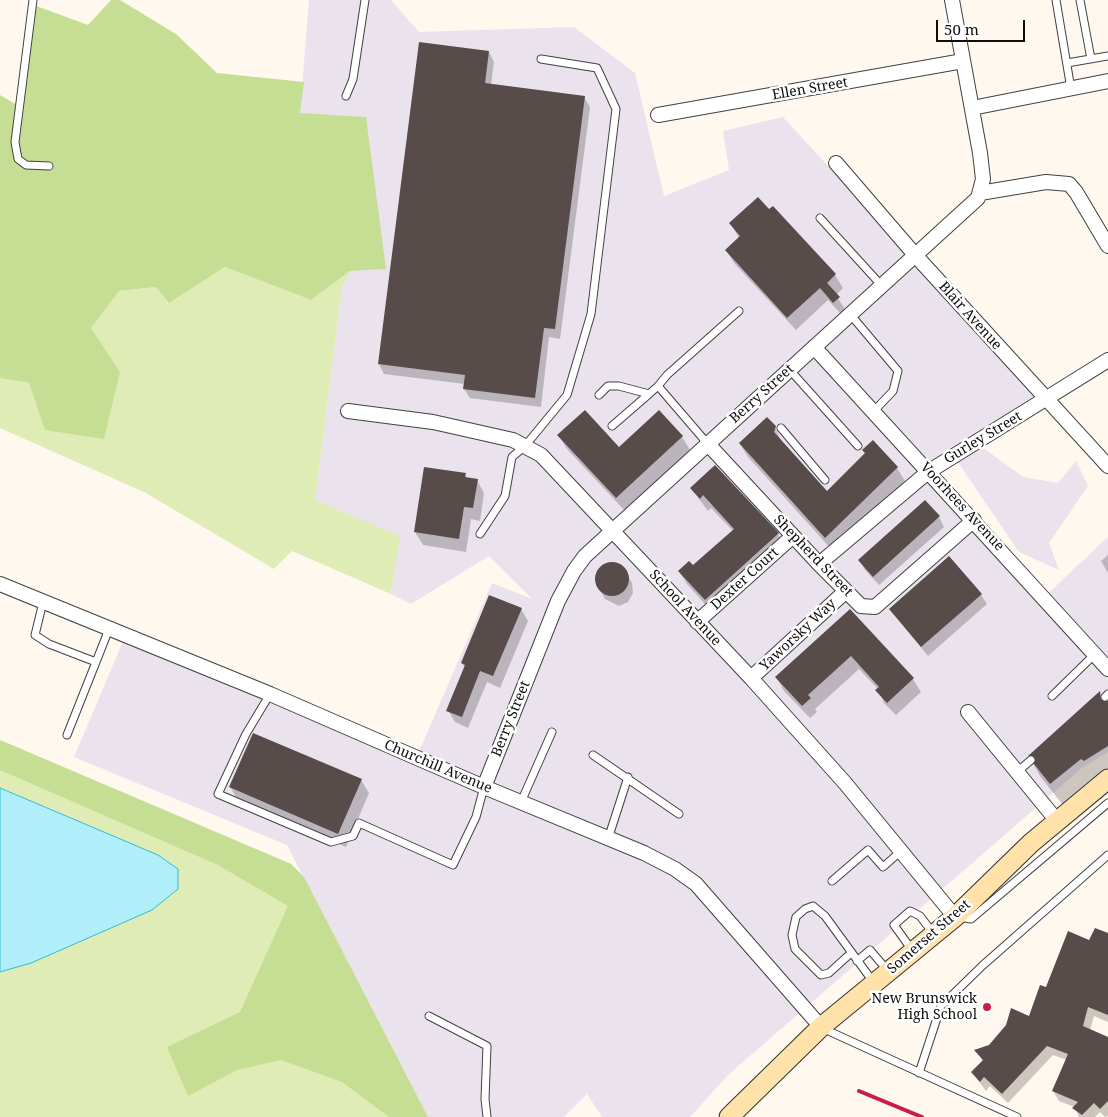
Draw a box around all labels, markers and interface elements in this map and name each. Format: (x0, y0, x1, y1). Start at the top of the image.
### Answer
scale bar (938, 10, 1027, 42)
text: 50 m (944, 19, 979, 39)
street label: Ellen Street (771, 74, 849, 104)
street label: Blair Avenue (935, 278, 1005, 354)
street label: Berry Street (726, 361, 798, 427)
street label: Gurley Street (941, 408, 1025, 468)
street label: Voorhees Avenue (917, 459, 1007, 555)
street label: Shepherd Street (770, 512, 856, 600)
street label: Dexter Court (708, 544, 782, 614)
street label: School Avenue (646, 567, 724, 649)
street label: Yaworsky Way (757, 596, 839, 674)
street label: Berry Street (488, 679, 534, 759)
street label: Churchill Avenue (382, 737, 494, 797)
street label: Somerset Street (884, 896, 974, 978)
place label: New Brunswick High School (872, 991, 977, 1024)
marker: New Brunswick High School (981, 1001, 993, 1013)

